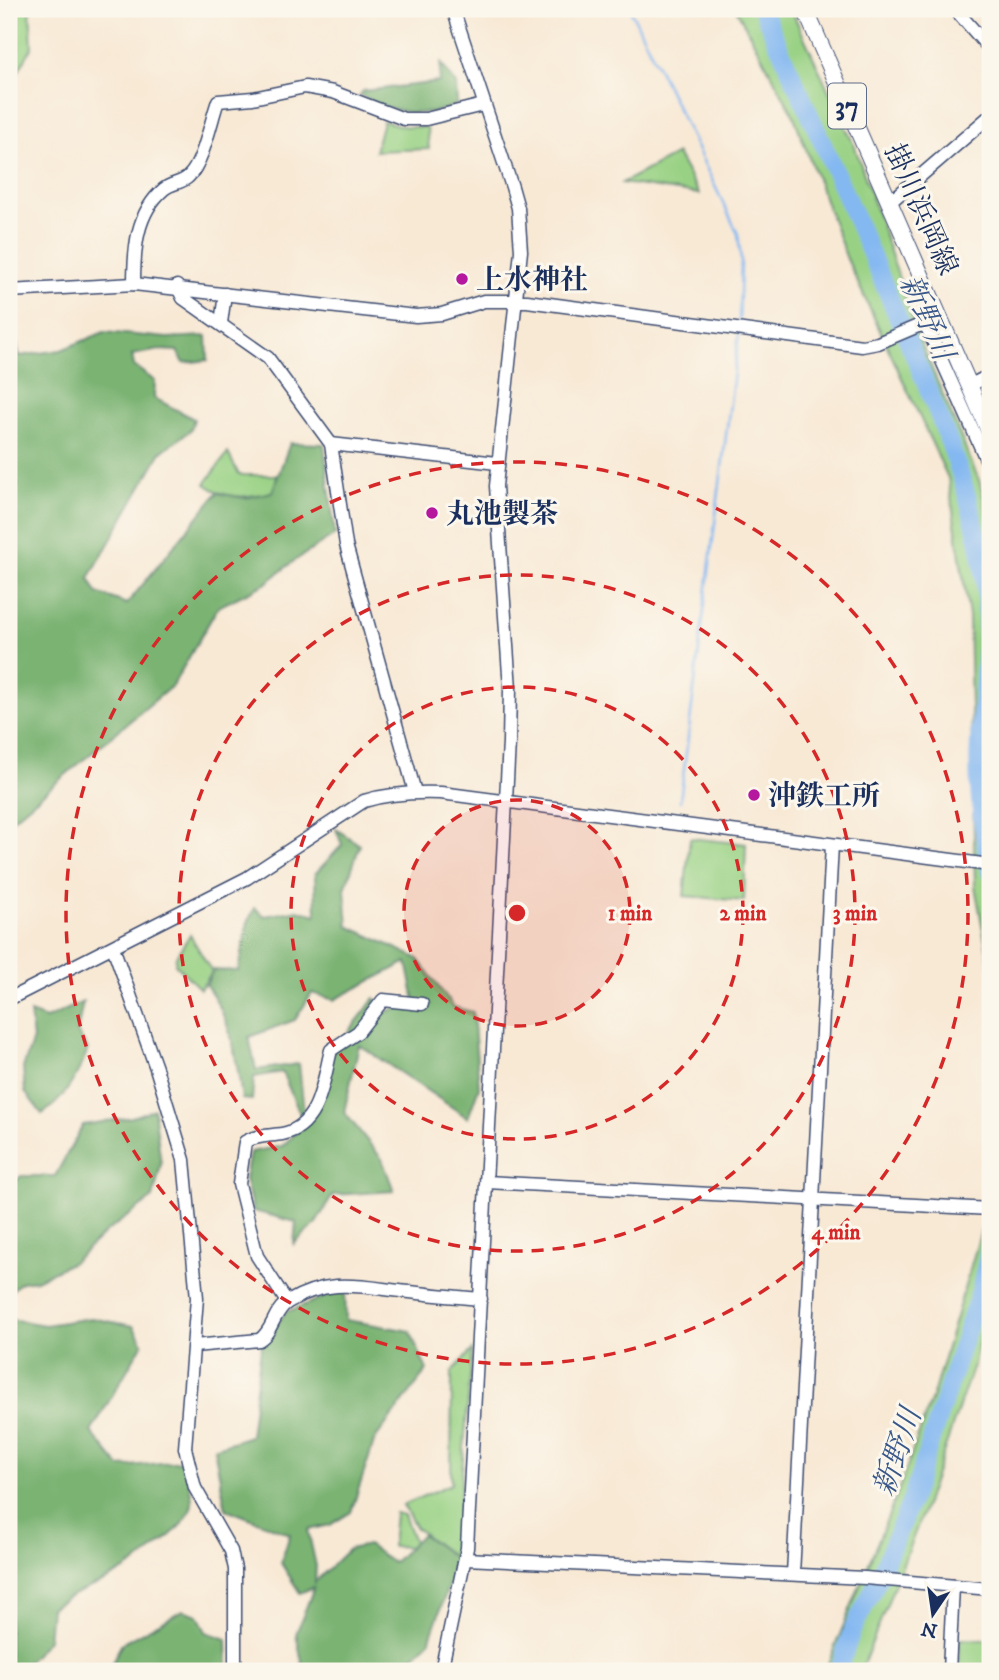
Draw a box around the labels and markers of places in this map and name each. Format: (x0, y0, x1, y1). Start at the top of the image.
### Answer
place label: 上水神社 (476, 263, 588, 298)
marker: 上水神社 (454, 271, 470, 287)
place label: 丸池製茶 (446, 497, 558, 532)
marker: 丸池製茶 (424, 505, 440, 521)
place label: 沖鉄工所 (768, 779, 880, 814)
marker: 沖鉄工所 (746, 787, 762, 803)
centre of rings (505, 901, 529, 925)

